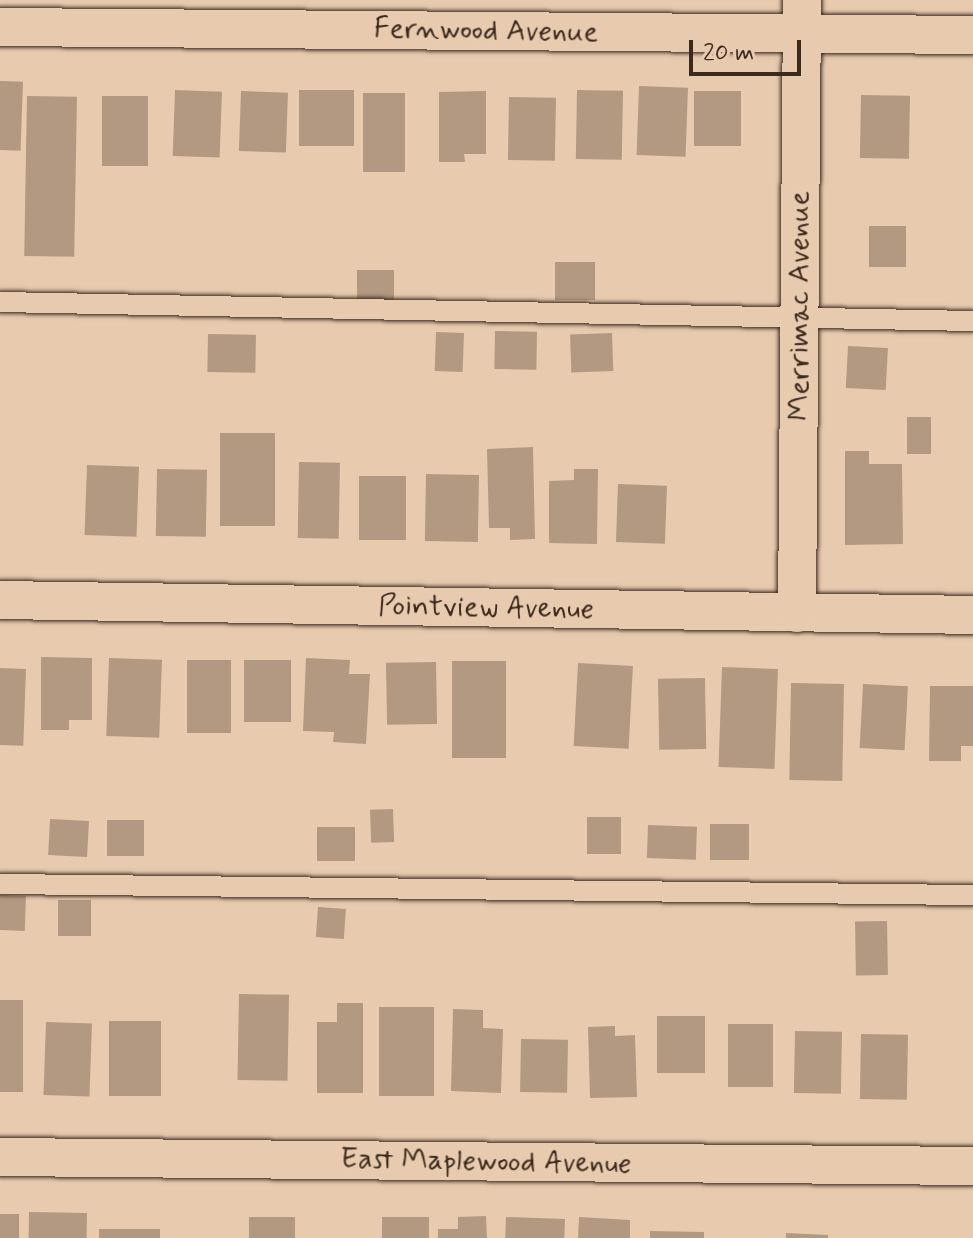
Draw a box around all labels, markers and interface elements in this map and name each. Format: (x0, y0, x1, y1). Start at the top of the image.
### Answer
street label: Fernwood Avenue (372, 11, 600, 51)
scale bar (693, 24, 805, 74)
text: 20 m (703, 38, 754, 69)
street label: Merrimac Avenue (782, 190, 818, 422)
street label: Pointview Avenue (375, 588, 597, 628)
street label: East Maplewood Avenue (337, 1141, 635, 1183)

